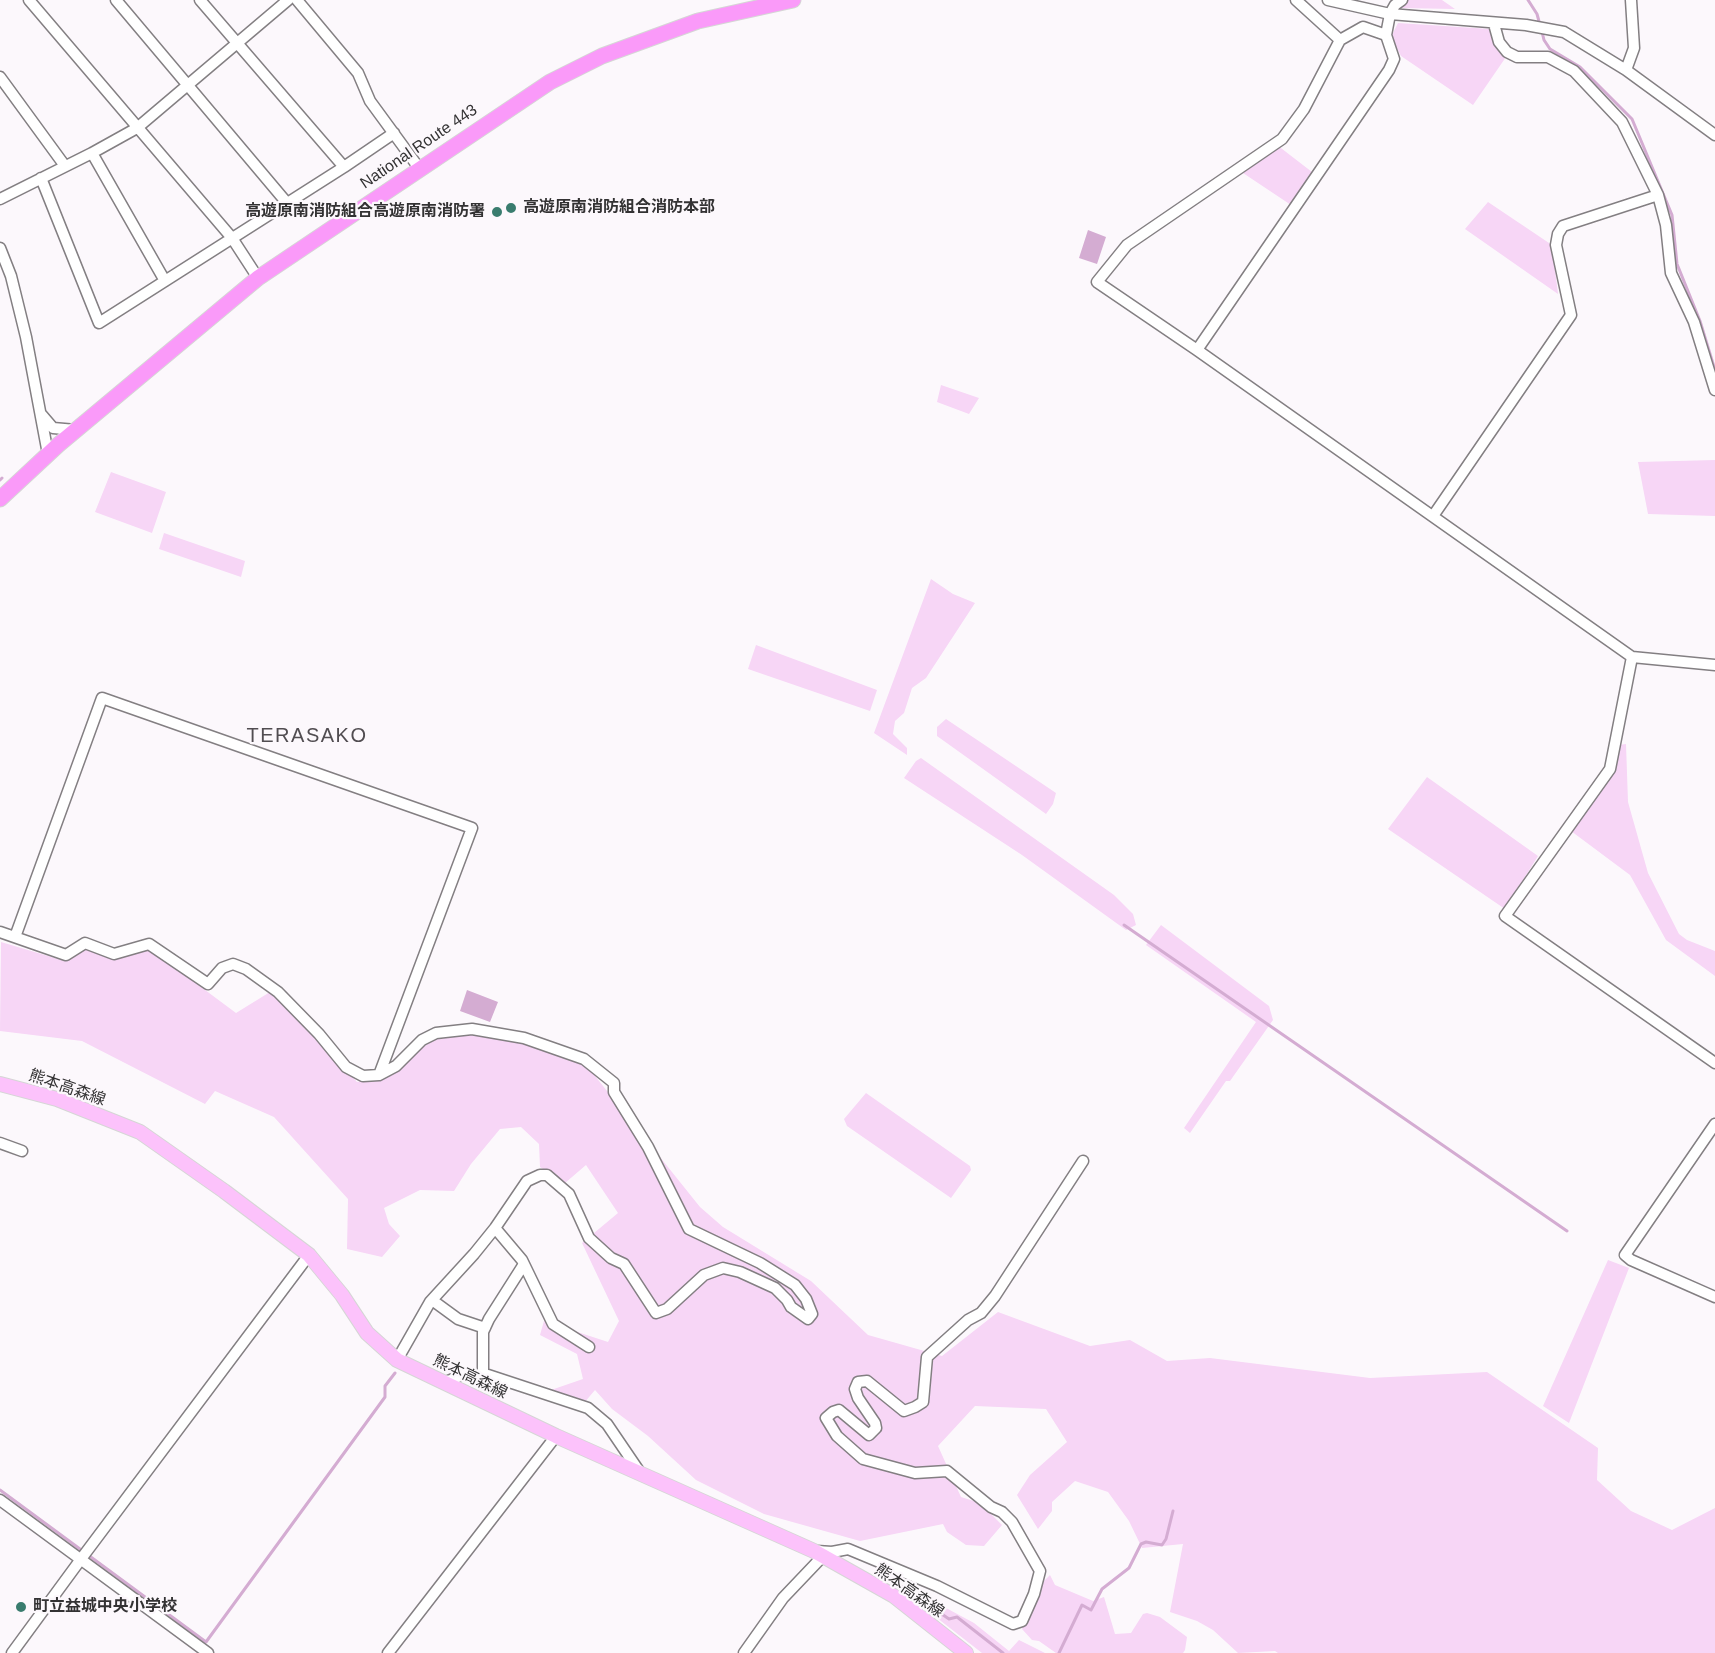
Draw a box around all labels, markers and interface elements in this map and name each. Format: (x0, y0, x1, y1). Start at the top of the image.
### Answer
street label: National Route 443 (357, 101, 481, 193)
place label: 高遊原南消防組合消防本部 (523, 198, 715, 218)
marker: 高遊原南消防組合消防本部 (504, 201, 518, 215)
place label: 高遊原南消防組合高遊原南消防署 (245, 202, 485, 222)
marker: 高遊原南消防組合高遊原南消防署 (490, 205, 504, 219)
district label: TERASAKO (247, 724, 367, 748)
street label: 熊本高森線 (26, 1066, 108, 1110)
street label: 熊本高森線 (430, 1351, 510, 1403)
street label: 熊本高森線 (871, 1560, 947, 1622)
place label: 町立益城中央小学校 (33, 1597, 177, 1617)
marker: 町立益城中央小学校 (14, 1600, 28, 1614)

